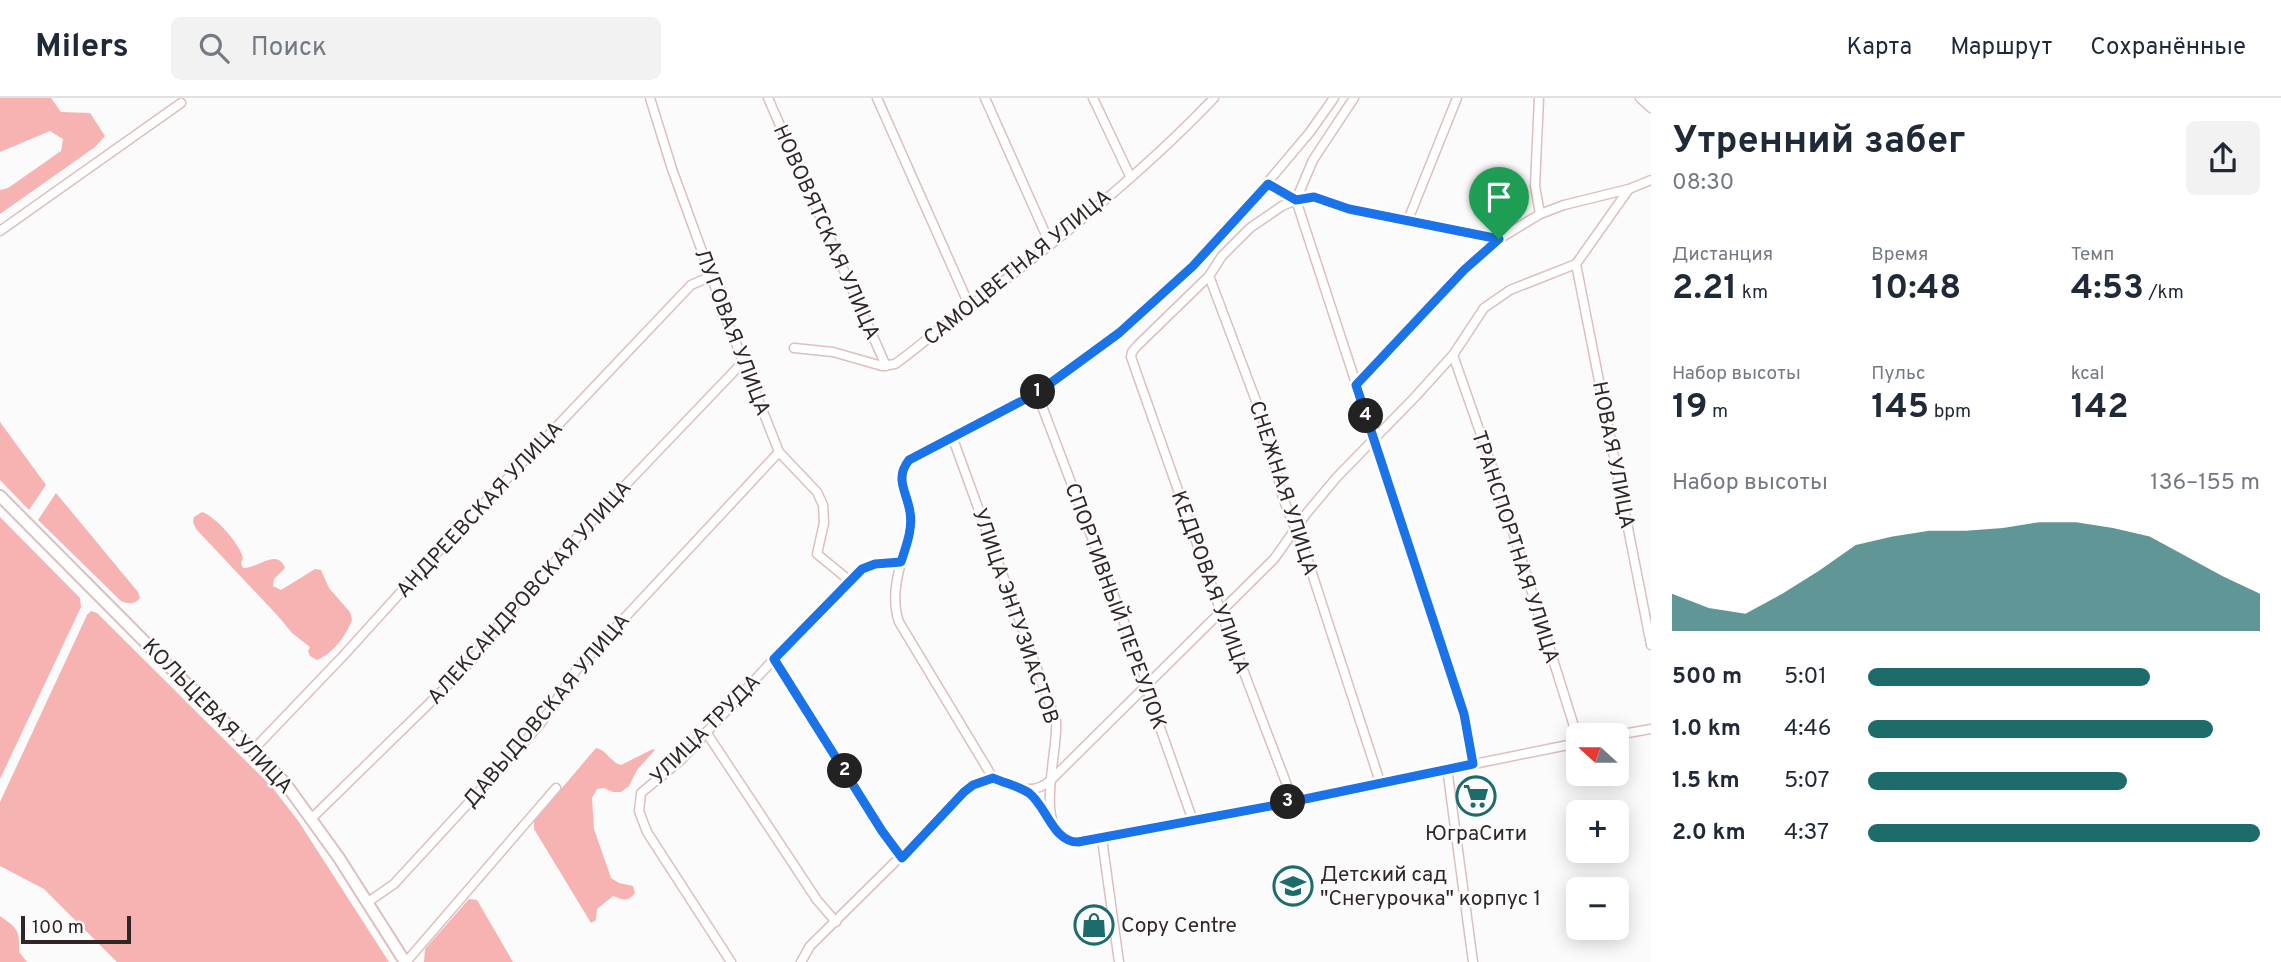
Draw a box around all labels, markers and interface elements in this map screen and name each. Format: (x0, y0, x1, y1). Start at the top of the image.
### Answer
search box (171, 17, 661, 80)
text: Milers (35, 27, 129, 69)
icon: search (195, 29, 233, 67)
text: Поиск (251, 32, 327, 65)
text: Карта (1846, 33, 1912, 63)
text: Маршрут (1950, 33, 2052, 63)
text: Сохранённые (2090, 33, 2246, 63)
text: Утренний забег (1672, 118, 1966, 167)
street label: НОВОВЯТСКАЯ УЛИЦА (766, 121, 885, 345)
button: share (2186, 121, 2260, 195)
pin (1469, 167, 1529, 239)
text: 08:30 (1672, 169, 1734, 198)
icon: arrive (1480, 178, 1518, 216)
street label: САМОЦВЕТНАЯ УЛИЦА (918, 184, 1117, 352)
text: Дистанция (1672, 243, 1773, 267)
text: Время (1871, 243, 1928, 267)
text: Темп (2071, 243, 2114, 267)
street label: ЛУГОВАЯ УЛИЦА (687, 245, 776, 420)
text: 2.21 (1672, 267, 1737, 311)
text: 10:48 (1871, 267, 1961, 311)
text: 4:53 (2071, 267, 2144, 311)
text: km (1737, 281, 1768, 305)
text: /km (2144, 281, 2184, 305)
text: Набор высоты (1672, 362, 1801, 386)
text: Пульс (1871, 362, 1925, 386)
text: kcal (2071, 362, 2104, 386)
pin: 1 (1020, 374, 1056, 410)
text: 1 (1034, 379, 1041, 403)
street label: НОВАЯ УЛИЦА (1585, 379, 1640, 531)
text: 19 (1672, 386, 1708, 430)
text: 145 (1871, 386, 1929, 430)
text: 142 (2071, 386, 2129, 430)
street label: СНЕЖНАЯ УЛИЦА (1242, 398, 1324, 579)
pin: 4 (1348, 398, 1384, 434)
text: m (1708, 400, 1728, 424)
text: bpm (1929, 400, 1971, 424)
text: 4 (1359, 403, 1372, 427)
street label: АНДРЕЕВСКАЯ УЛИЦА (391, 416, 569, 604)
street label: ТРАНСПОРТНАЯ УЛИЦА (1464, 428, 1565, 667)
text: Набор высоты (1672, 469, 1828, 498)
text: 136–155 m (2150, 469, 2260, 498)
street label: АЛЕКСАНДРОВСКАЯ УЛИЦА (422, 475, 638, 711)
street label: СПОРТИВНЫЙ ПЕРЕУЛОК (1057, 479, 1173, 733)
street label: КЕДРОВАЯ УЛИЦА (1164, 487, 1255, 678)
street label: УЛИЦА ЭНТУЗИАСТОВ (965, 505, 1064, 728)
street label: ДАВЫДОВСКАЯ УЛИЦА (458, 608, 637, 814)
street label: КОЛЬЦЕВАЯ УЛИЦА (136, 634, 298, 800)
text: 500 m (1672, 663, 1742, 692)
text: 5:01 (1784, 663, 1827, 692)
street label: УЛИЦА ТРУДА (645, 669, 767, 791)
text: 1.0 km (1672, 715, 1741, 744)
text: 4:46 (1784, 715, 1831, 744)
north arrow (1566, 723, 1629, 786)
map controls (1566, 723, 1629, 940)
pin: 2 (828, 754, 862, 788)
text: 2 (839, 758, 850, 782)
text: 1.5 km (1672, 767, 1740, 796)
text: 5:07 (1784, 767, 1830, 796)
supermarket icon: ЮграСити (1455, 775, 1497, 817)
pin: 3 (1270, 784, 1306, 820)
text: 3 (1282, 789, 1293, 813)
button: + (1566, 800, 1629, 863)
text: 2.0 km (1672, 819, 1746, 848)
text: 4:37 (1784, 819, 1829, 848)
place label: ЮграСити (1425, 821, 1527, 848)
place label: Детский сад "Снегурочка" корпус 1 (1320, 862, 1541, 913)
school or university icon: Детский сад "Снегурочка" корпус 1 (1272, 865, 1314, 907)
button: − (1566, 877, 1629, 940)
shop icon: Copy Centre (1073, 904, 1115, 946)
scale bar (21, 913, 131, 945)
place label: Copy Centre (1121, 913, 1237, 940)
text: 100 m (32, 916, 84, 940)

